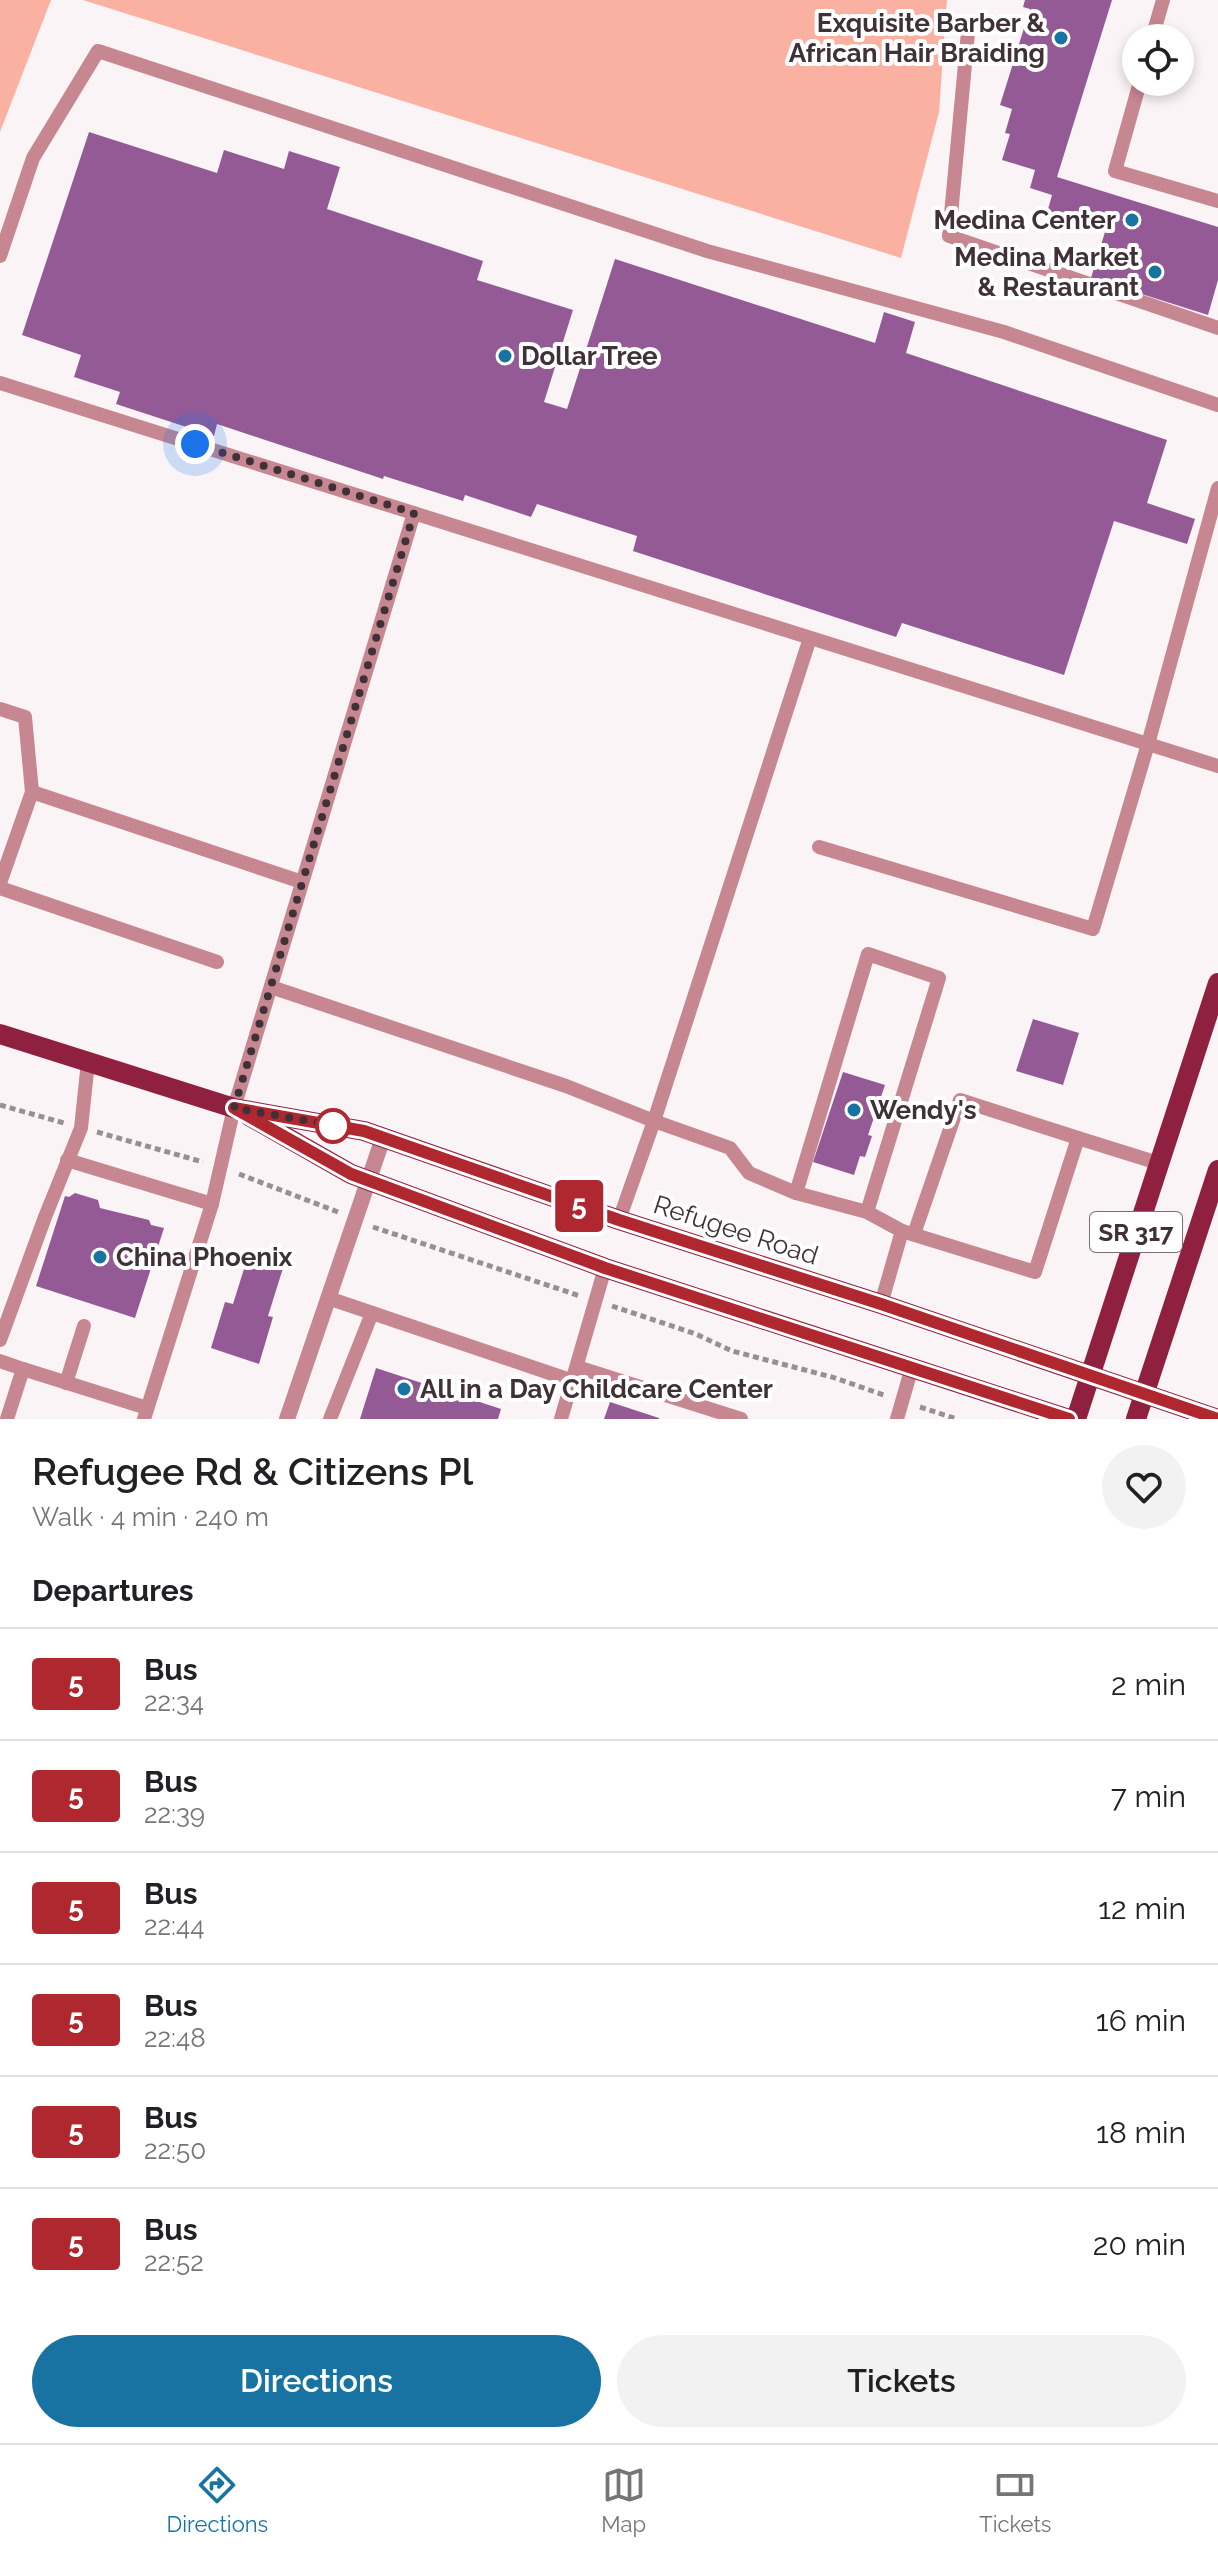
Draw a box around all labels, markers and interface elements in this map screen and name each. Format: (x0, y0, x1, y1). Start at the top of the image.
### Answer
place label: Exquisite Barber & African Hair Braiding (789, 8, 1045, 68)
map controls (1122, 24, 1194, 96)
button: locate (1122, 24, 1194, 96)
marker: Exquisite Barber & African Hair Braiding (1052, 29, 1070, 47)
place label: Medina Center (933, 205, 1116, 235)
marker: Medina Center (1123, 211, 1141, 229)
place label: Medina Market & Restaurant (954, 242, 1139, 302)
marker: Medina Market & Restaurant (1146, 263, 1164, 281)
place label: Dollar Tree (521, 341, 658, 371)
marker: Dollar Tree (496, 347, 514, 365)
your location (175, 424, 215, 464)
place label: Wendy's (870, 1095, 977, 1125)
marker: Wendy's (845, 1101, 863, 1119)
unlabelled marker (316, 1109, 350, 1143)
line badge: 5 (553, 1180, 605, 1232)
text: 5 (571, 1189, 587, 1222)
street label: Refugee Road (650, 1189, 822, 1271)
road number: SR 317 (1090, 1212, 1182, 1252)
place label: China Phoenix (116, 1242, 293, 1272)
marker: China Phoenix (91, 1248, 109, 1266)
place label: All in a Day Childcare Center (420, 1374, 773, 1404)
marker: All in a Day Childcare Center (395, 1380, 413, 1398)
button: heart (1102, 1445, 1186, 1529)
text: Refugee Rd & Citizens Pl (32, 1449, 473, 1494)
text: Walk · 4 min · 240 m (32, 1502, 269, 1532)
text: Departures (32, 1573, 194, 1608)
text: Bus (144, 1652, 198, 1687)
text: 5 (68, 1667, 84, 1700)
text: 2 min (1111, 1667, 1186, 1702)
text: 22:34 (144, 1687, 204, 1717)
text: Bus (144, 1764, 198, 1799)
text: 5 (68, 1779, 84, 1812)
text: 7 min (1111, 1779, 1186, 1814)
text: 22:39 (144, 1799, 205, 1829)
text: Bus (144, 1876, 198, 1911)
text: 5 (68, 1891, 84, 1924)
text: 12 min (1098, 1891, 1186, 1926)
text: 22:44 (144, 1911, 204, 1941)
text: Bus (144, 1988, 198, 2023)
text: 5 (68, 2003, 84, 2036)
text: 16 min (1096, 2003, 1186, 2038)
text: 22:48 (144, 2023, 206, 2053)
text: Bus (144, 2100, 198, 2135)
text: 5 (68, 2115, 84, 2148)
text: 18 min (1096, 2115, 1186, 2150)
text: 22:50 (144, 2135, 206, 2165)
text: Bus (144, 2212, 198, 2247)
text: 5 (68, 2227, 84, 2260)
text: 20 min (1093, 2227, 1186, 2262)
text: 22:52 (144, 2247, 204, 2277)
button: Directions (32, 2335, 601, 2427)
button: Tickets (617, 2335, 1186, 2427)
tab: Directions (167, 2463, 268, 2537)
tab: Map (601, 2463, 646, 2537)
tab: Tickets (979, 2463, 1051, 2537)

